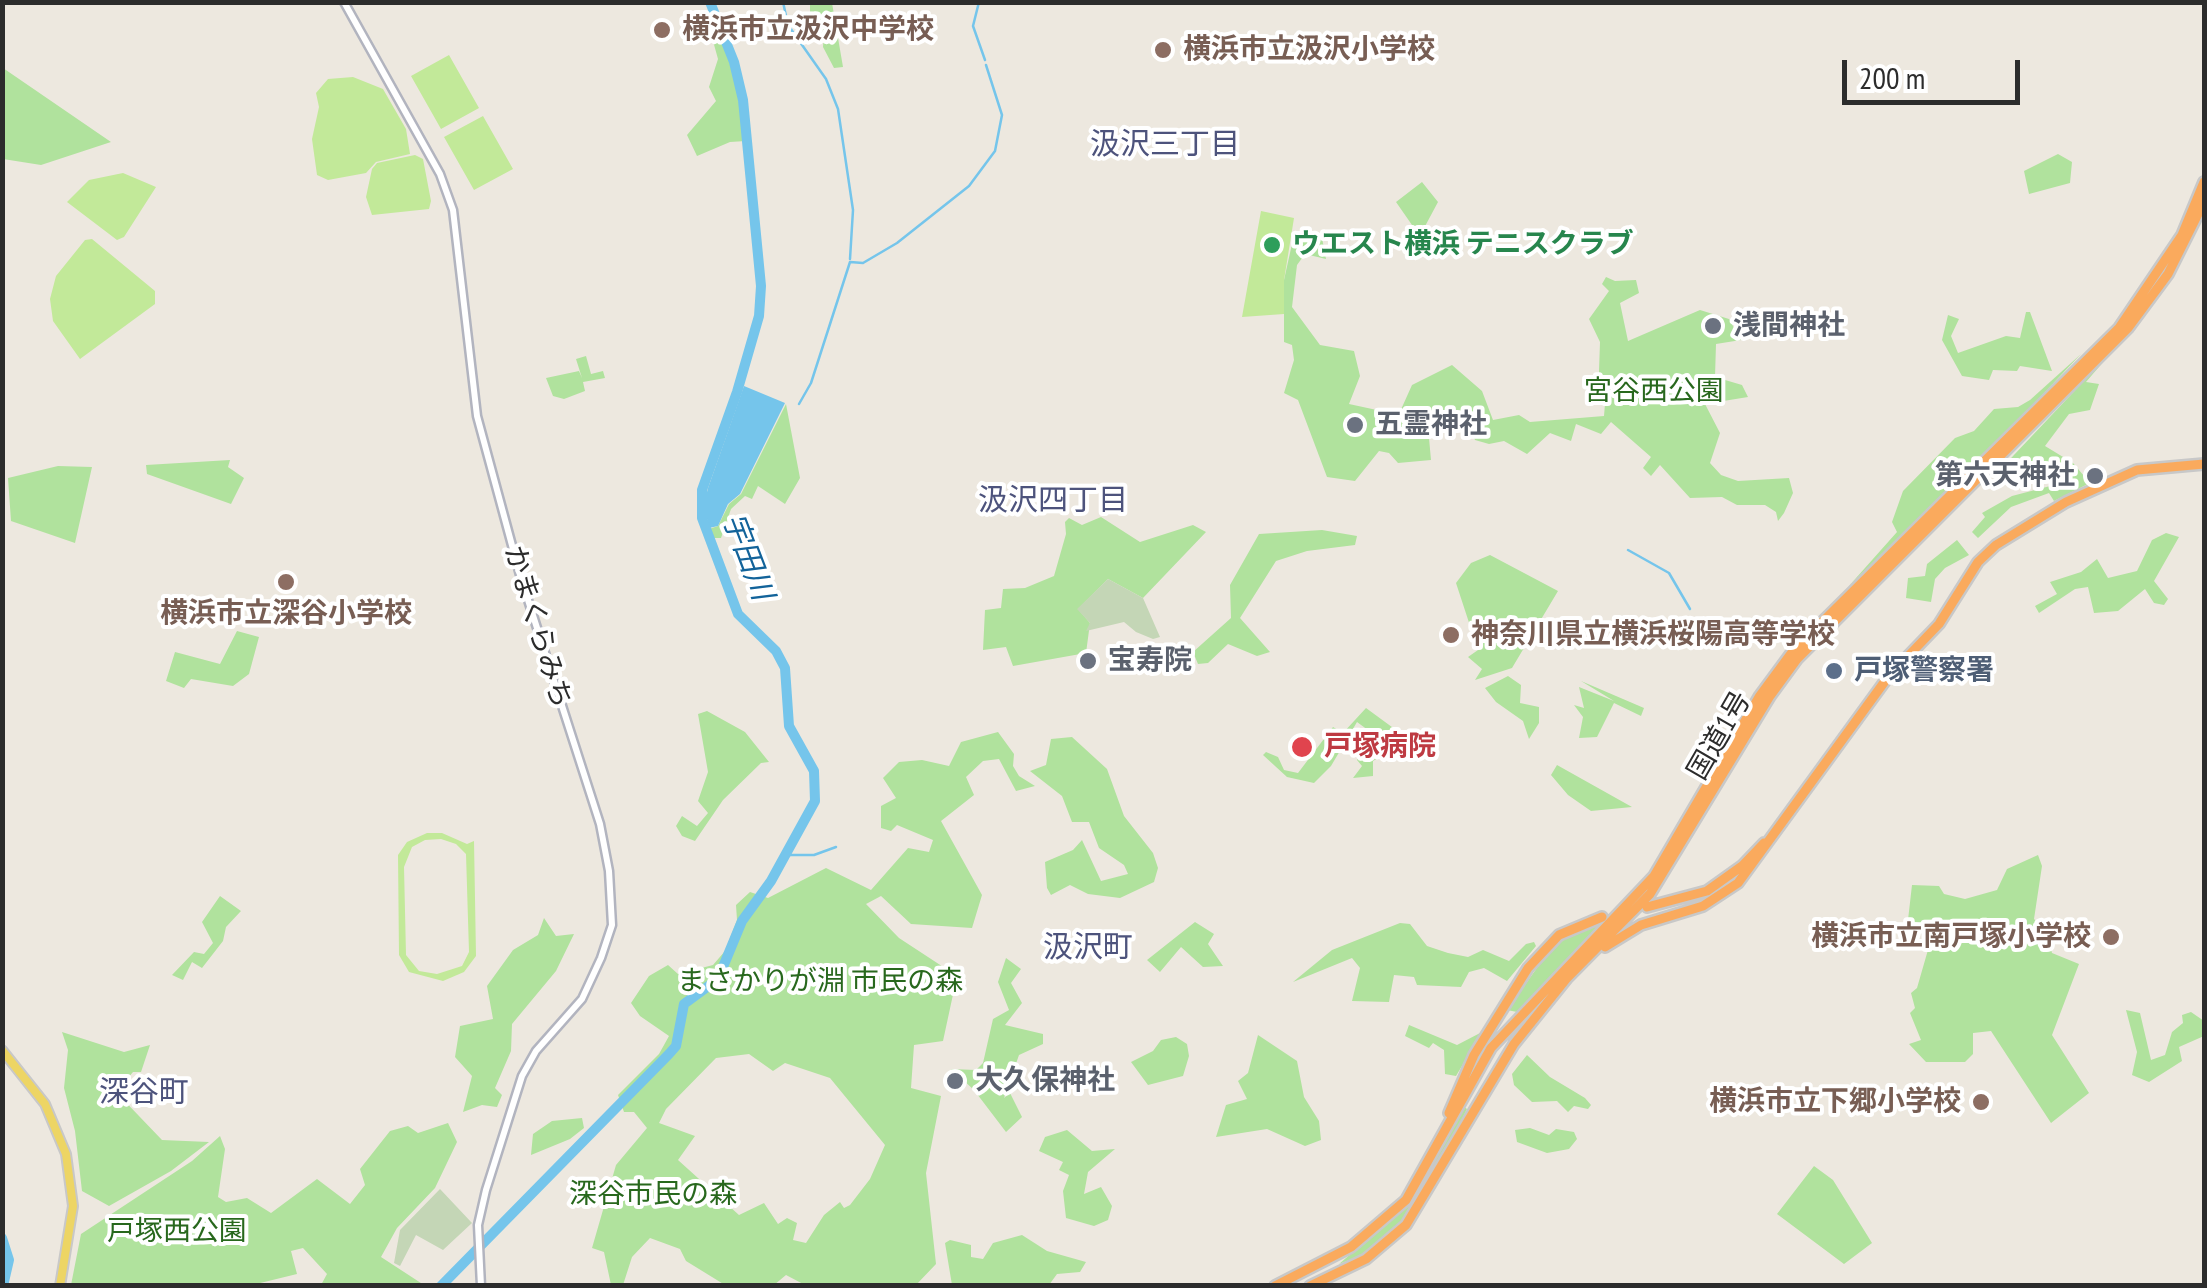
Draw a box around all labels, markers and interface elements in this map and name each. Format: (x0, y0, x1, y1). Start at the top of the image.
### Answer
place label: 横浜市立汲沢中学校 (682, 13, 934, 47)
marker: 横浜市立汲沢中学校 (651, 19, 673, 41)
place label: 横浜市立汲沢小学校 (1183, 33, 1435, 67)
marker: 横浜市立汲沢小学校 (1152, 39, 1174, 61)
scale bar (1847, 40, 2024, 102)
text: 200 m (1859, 58, 1925, 97)
district label: 汲沢三丁目 (1090, 127, 1240, 163)
place label: ウエスト横浜 テニスクラブ (1292, 228, 1634, 262)
marker: ウエスト横浜 テニスクラブ (1261, 234, 1283, 256)
place label: 浅間神社 (1733, 309, 1845, 343)
marker: 浅間神社 (1702, 315, 1724, 337)
park label: 宮谷西公園 (1584, 375, 1724, 409)
place label: 五霊神社 (1375, 408, 1487, 442)
marker: 五霊神社 (1344, 414, 1366, 436)
place label: 第六天神社 (1935, 459, 2075, 493)
marker: 第六天神社 (2084, 465, 2106, 487)
district label: 汲沢四丁目 (978, 483, 1128, 519)
water label: 宇田川 (714, 509, 780, 605)
street label: かまくらみち (496, 542, 578, 712)
marker: 横浜市立深谷小学校 (275, 571, 297, 593)
place label: 横浜市立深谷小学校 (160, 597, 412, 631)
place label: 神奈川県立横浜桜陽高等学校 (1471, 618, 1835, 652)
marker: 神奈川県立横浜桜陽高等学校 (1440, 624, 1462, 646)
place label: 宝寿院 (1108, 644, 1192, 678)
marker: 宝寿院 (1077, 650, 1099, 672)
place label: 戸塚警察署 (1854, 654, 1994, 688)
marker: 戸塚警察署 (1823, 660, 1845, 682)
street label: 国道1号 (1681, 686, 1759, 786)
place label: 戸塚病院 (1324, 730, 1436, 764)
marker: 戸塚病院 (1289, 734, 1315, 760)
place label: 横浜市立南戸塚小学校 (1811, 920, 2091, 954)
marker: 横浜市立南戸塚小学校 (2100, 926, 2122, 948)
district label: 汲沢町 (1043, 930, 1133, 966)
park label: まさかりが淵 市民の森 (677, 965, 963, 999)
place label: 大久保神社 (975, 1064, 1115, 1098)
marker: 大久保神社 (944, 1070, 966, 1092)
district label: 深谷町 (99, 1075, 189, 1111)
place label: 横浜市立下郷小学校 (1709, 1085, 1961, 1119)
marker: 横浜市立下郷小学校 (1970, 1091, 1992, 1113)
park label: 深谷市民の森 (569, 1178, 737, 1212)
park label: 戸塚西公園 (107, 1215, 247, 1249)

